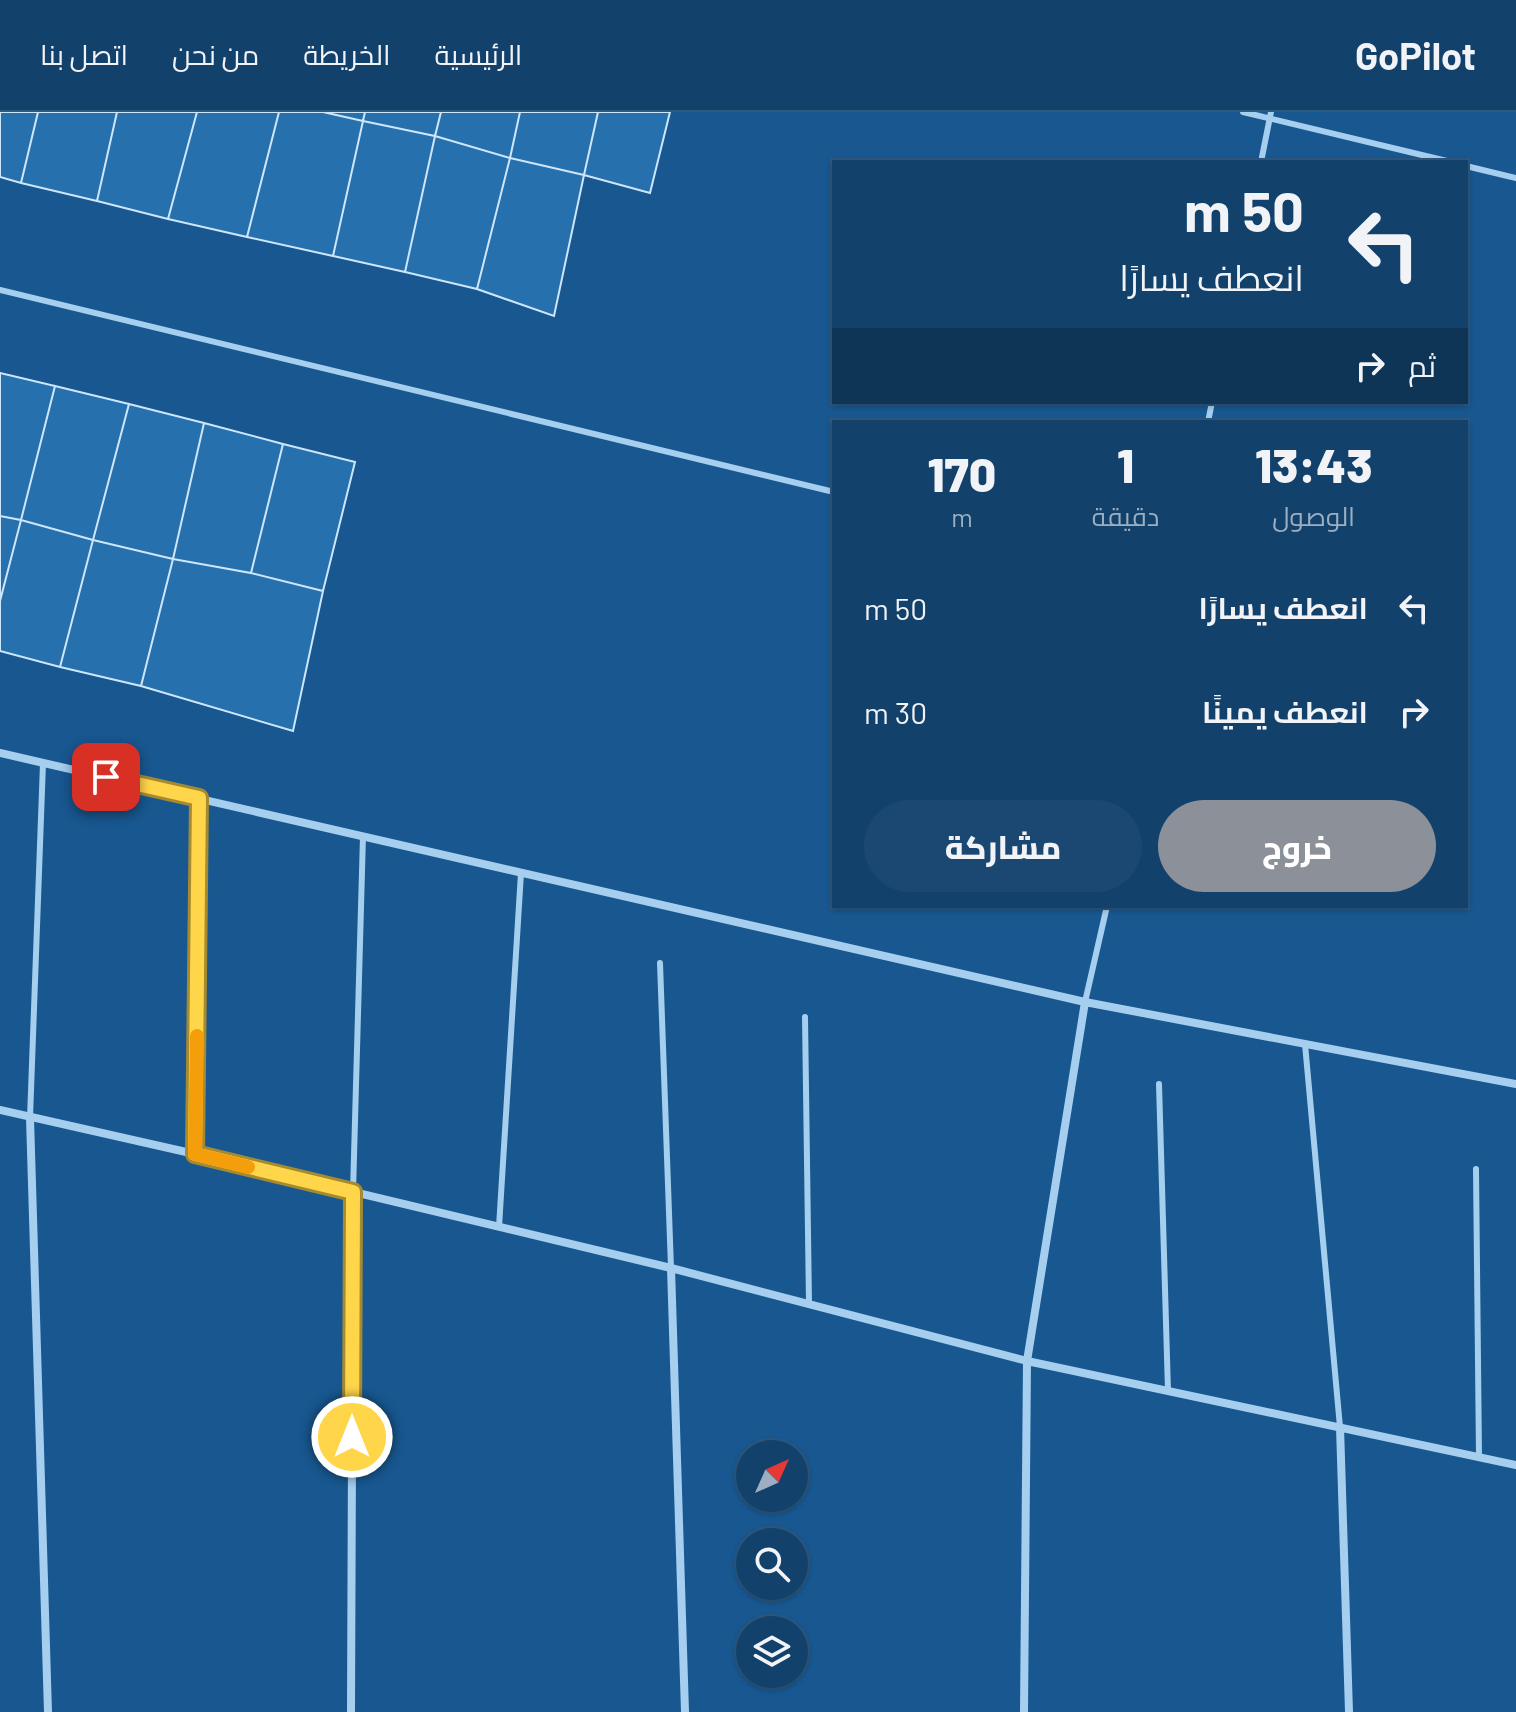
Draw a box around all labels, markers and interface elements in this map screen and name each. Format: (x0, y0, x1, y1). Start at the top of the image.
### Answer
text: GoPilot (1355, 32, 1476, 78)
text: اتصل بنا (40, 37, 128, 71)
text: من نحن (172, 37, 259, 71)
text: الخريطة (303, 37, 391, 71)
text: الرئيسية (435, 37, 522, 71)
text: 50 m (1184, 176, 1304, 243)
icon: left (1332, 192, 1436, 296)
text: انعطف يسارًا (1119, 255, 1304, 298)
icon: right (1348, 344, 1392, 388)
text: ثم (1408, 347, 1436, 383)
text: 1 (1117, 435, 1134, 493)
text: 13:43 (1255, 435, 1372, 493)
text: 170 (928, 444, 996, 502)
text: دقيقة (1092, 500, 1159, 531)
text: الوصول (1272, 500, 1355, 531)
text: m (951, 501, 973, 532)
icon: left (1392, 586, 1436, 630)
text: انعطف يسارًا (1198, 589, 1368, 625)
text: 50 m (864, 590, 927, 626)
icon: right (1392, 690, 1436, 734)
text: انعطف يمينًا (1202, 693, 1368, 729)
text: 30 m (864, 694, 927, 730)
pin (72, 743, 140, 811)
icon: arrive (84, 755, 128, 799)
button: مشاركة (864, 800, 1142, 892)
button: خروج (1158, 800, 1436, 892)
position arrow (310, 1395, 394, 1479)
north arrow (736, 1440, 808, 1512)
map controls (736, 1440, 808, 1688)
button: search (736, 1528, 808, 1600)
button: layers (736, 1616, 808, 1688)

